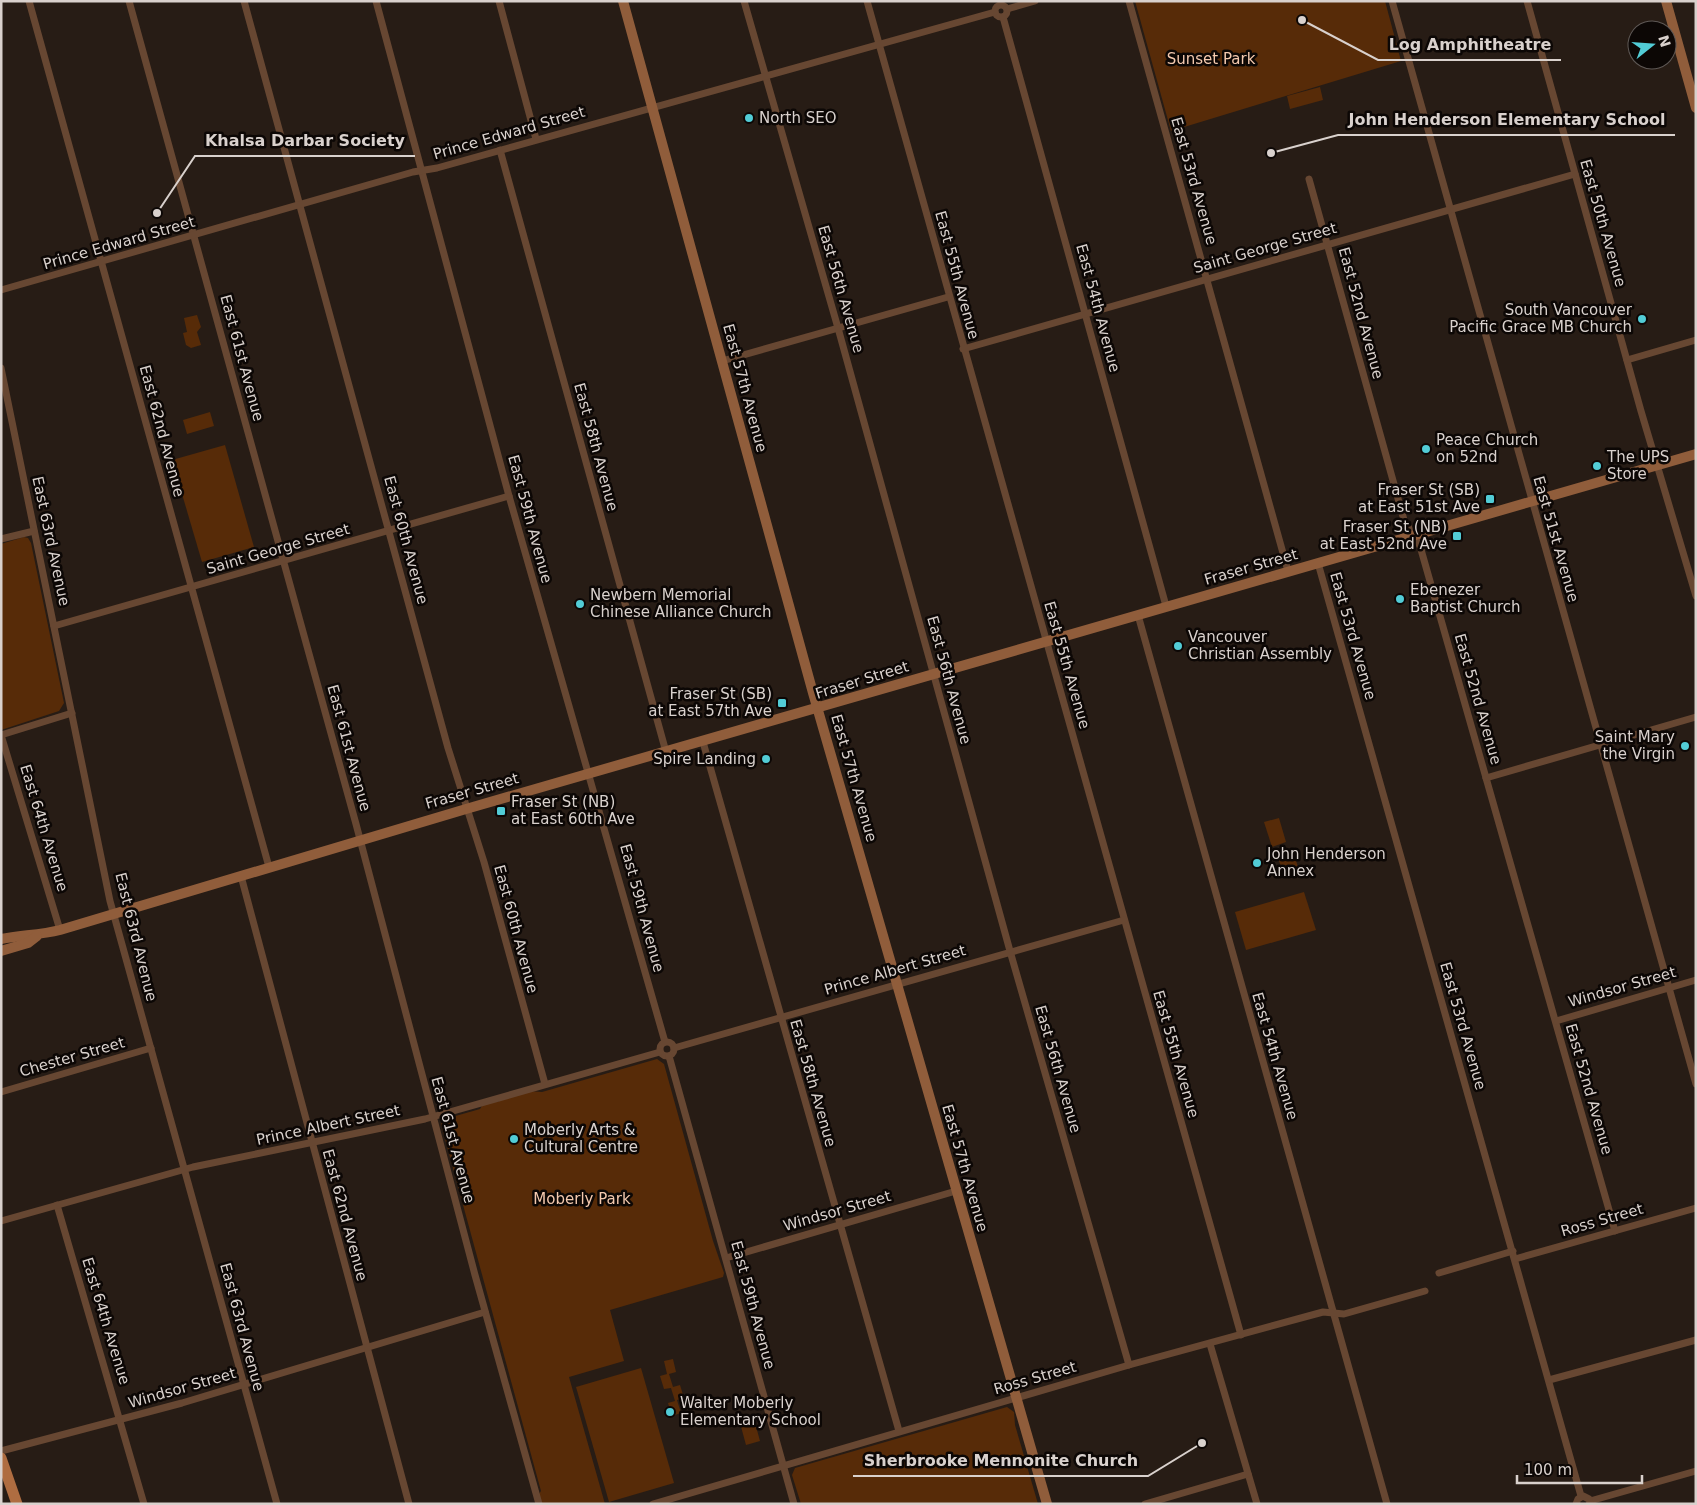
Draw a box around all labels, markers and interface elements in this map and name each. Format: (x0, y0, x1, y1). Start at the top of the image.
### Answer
north arrow (1627, 20, 1677, 70)
callout: Log Amphitheatre (1378, 29, 1561, 60)
text: N (1655, 33, 1674, 49)
text: Log Amphitheatre (1389, 35, 1551, 54)
park label: Sunset Park (1167, 50, 1256, 68)
street label: Prince Edward Street (431, 103, 587, 163)
callout: John Henderson Elementary School (1338, 104, 1675, 135)
place label: North SEO (759, 109, 837, 127)
text: John Henderson Elementary School (1348, 110, 1665, 129)
marker: North SEO (743, 112, 755, 124)
street label: East 53rd Avenue (1167, 115, 1221, 247)
callout: Khalsa Darbar Society (195, 125, 415, 156)
text: Khalsa Darbar Society (205, 131, 406, 150)
street label: East 50th Avenue (1576, 157, 1630, 289)
street label: East 55th Avenue (931, 209, 983, 341)
street label: Prince Edward Street (41, 213, 197, 273)
street label: Saint George Street (1191, 219, 1339, 277)
street label: East 56th Avenue (814, 223, 868, 355)
street label: East 54th Avenue (1072, 242, 1124, 374)
street label: East 52nd Avenue (1335, 245, 1387, 381)
street label: East 61st Avenue (216, 293, 268, 423)
place label: South Vancouver Pacific Grace MB Church (1449, 301, 1633, 336)
marker: South Vancouver Pacific Grace MB Church (1636, 313, 1648, 325)
street label: East 57th Avenue (719, 322, 771, 454)
street label: East 62nd Avenue (136, 363, 188, 499)
street label: East 58th Avenue (570, 381, 622, 513)
place label: Peace Church on 52nd (1436, 431, 1538, 466)
marker: Peace Church on 52nd (1420, 443, 1432, 455)
place label: The UPS Store (1606, 448, 1669, 483)
street label: East 59th Avenue (504, 453, 556, 585)
marker: The UPS Store (1591, 460, 1603, 472)
street label: East 63rd Avenue (28, 474, 74, 608)
street label: East 60th Avenue (380, 474, 432, 606)
street label: East 51st Avenue (1529, 474, 1583, 604)
place label: Fraser St (SB) at East 51st Ave (1358, 481, 1480, 516)
marker: Fraser St (SB) at East 51st Ave (1484, 493, 1496, 505)
place label: Fraser St (NB) at East 52nd Ave (1320, 518, 1447, 553)
street label: Saint George Street (204, 520, 352, 578)
marker: Fraser St (NB) at East 52nd Ave (1451, 530, 1463, 542)
street label: Fraser Street (1202, 545, 1300, 589)
street label: East 53rd Avenue (1326, 570, 1380, 702)
place label: Ebenezer Baptist Church (1410, 581, 1521, 616)
place label: Newbern Memorial Chinese Alliance Church (590, 586, 771, 621)
marker: Ebenezer Baptist Church (1394, 593, 1406, 605)
marker: Newbern Memorial Chinese Alliance Church (574, 598, 586, 610)
street label: East 55th Avenue (1040, 599, 1094, 731)
street label: East 56th Avenue (923, 614, 975, 746)
place label: Vancouver Christian Assembly (1188, 628, 1332, 663)
street label: East 52nd Avenue (1451, 631, 1505, 767)
marker: Vancouver Christian Assembly (1172, 640, 1184, 652)
street label: Fraser Street (813, 657, 911, 703)
street label: East 61st Avenue (323, 683, 375, 813)
place label: Fraser St (SB) at East 57th Ave (648, 685, 772, 720)
marker: Fraser St (SB) at East 57th Ave (776, 697, 788, 709)
street label: East 57th Avenue (827, 712, 881, 844)
place label: Saint Mary the Virgin (1595, 728, 1675, 763)
marker: Saint Mary the Virgin (1679, 740, 1691, 752)
place label: Spire Landing (653, 750, 756, 768)
marker: Spire Landing (760, 753, 772, 765)
street label: East 64th Avenue (16, 762, 72, 894)
street label: Fraser Street (423, 769, 521, 813)
place label: Fraser St (NB) at East 60th Ave (511, 793, 635, 828)
marker: Fraser St (NB) at East 60th Ave (495, 805, 507, 817)
street label: East 59th Avenue (616, 842, 668, 974)
place label: John Henderson Annex (1266, 845, 1386, 880)
marker: John Henderson Annex (1251, 857, 1263, 869)
street label: East 60th Avenue (490, 863, 542, 995)
street label: East 63rd Avenue (111, 871, 161, 1003)
street label: Prince Albert Street (822, 941, 968, 999)
street label: East 53rd Avenue (1436, 960, 1490, 1092)
street label: Windsor Street (1566, 963, 1678, 1011)
street label: East 55th Avenue (1149, 988, 1203, 1120)
street label: East 54th Avenue (1248, 990, 1302, 1122)
street label: East 56th Avenue (1031, 1003, 1085, 1135)
street label: East 58th Avenue (786, 1017, 840, 1149)
street label: East 52nd Avenue (1562, 1021, 1616, 1157)
street label: Chester Street (17, 1033, 127, 1081)
street label: East 61st Avenue (427, 1075, 479, 1205)
street label: Prince Albert Street (255, 1101, 402, 1149)
street label: East 57th Avenue (938, 1102, 992, 1234)
place label: Moberly Arts & Cultural Centre (524, 1121, 638, 1156)
marker: Moberly Arts & Cultural Centre (508, 1133, 520, 1145)
street label: East 62nd Avenue (319, 1147, 371, 1283)
street label: Windsor Street (781, 1187, 893, 1235)
park label: Moberly Park (533, 1190, 631, 1208)
street label: Ross Street (1559, 1200, 1645, 1240)
street label: East 59th Avenue (727, 1239, 779, 1371)
street label: East 64th Avenue (78, 1255, 134, 1387)
street label: East 63rd Avenue (216, 1261, 268, 1393)
street label: Ross Street (992, 1358, 1078, 1398)
street label: Windsor Street (126, 1364, 238, 1412)
place label: Walter Moberly Elementary School (680, 1394, 821, 1429)
marker: Walter Moberly Elementary School (664, 1406, 676, 1418)
callout: Sherbrooke Mennonite Church (853, 1445, 1148, 1476)
text: Sherbrooke Mennonite Church (864, 1451, 1138, 1470)
scale bar (1517, 1452, 1642, 1484)
text: 100 m (1524, 1461, 1572, 1479)

